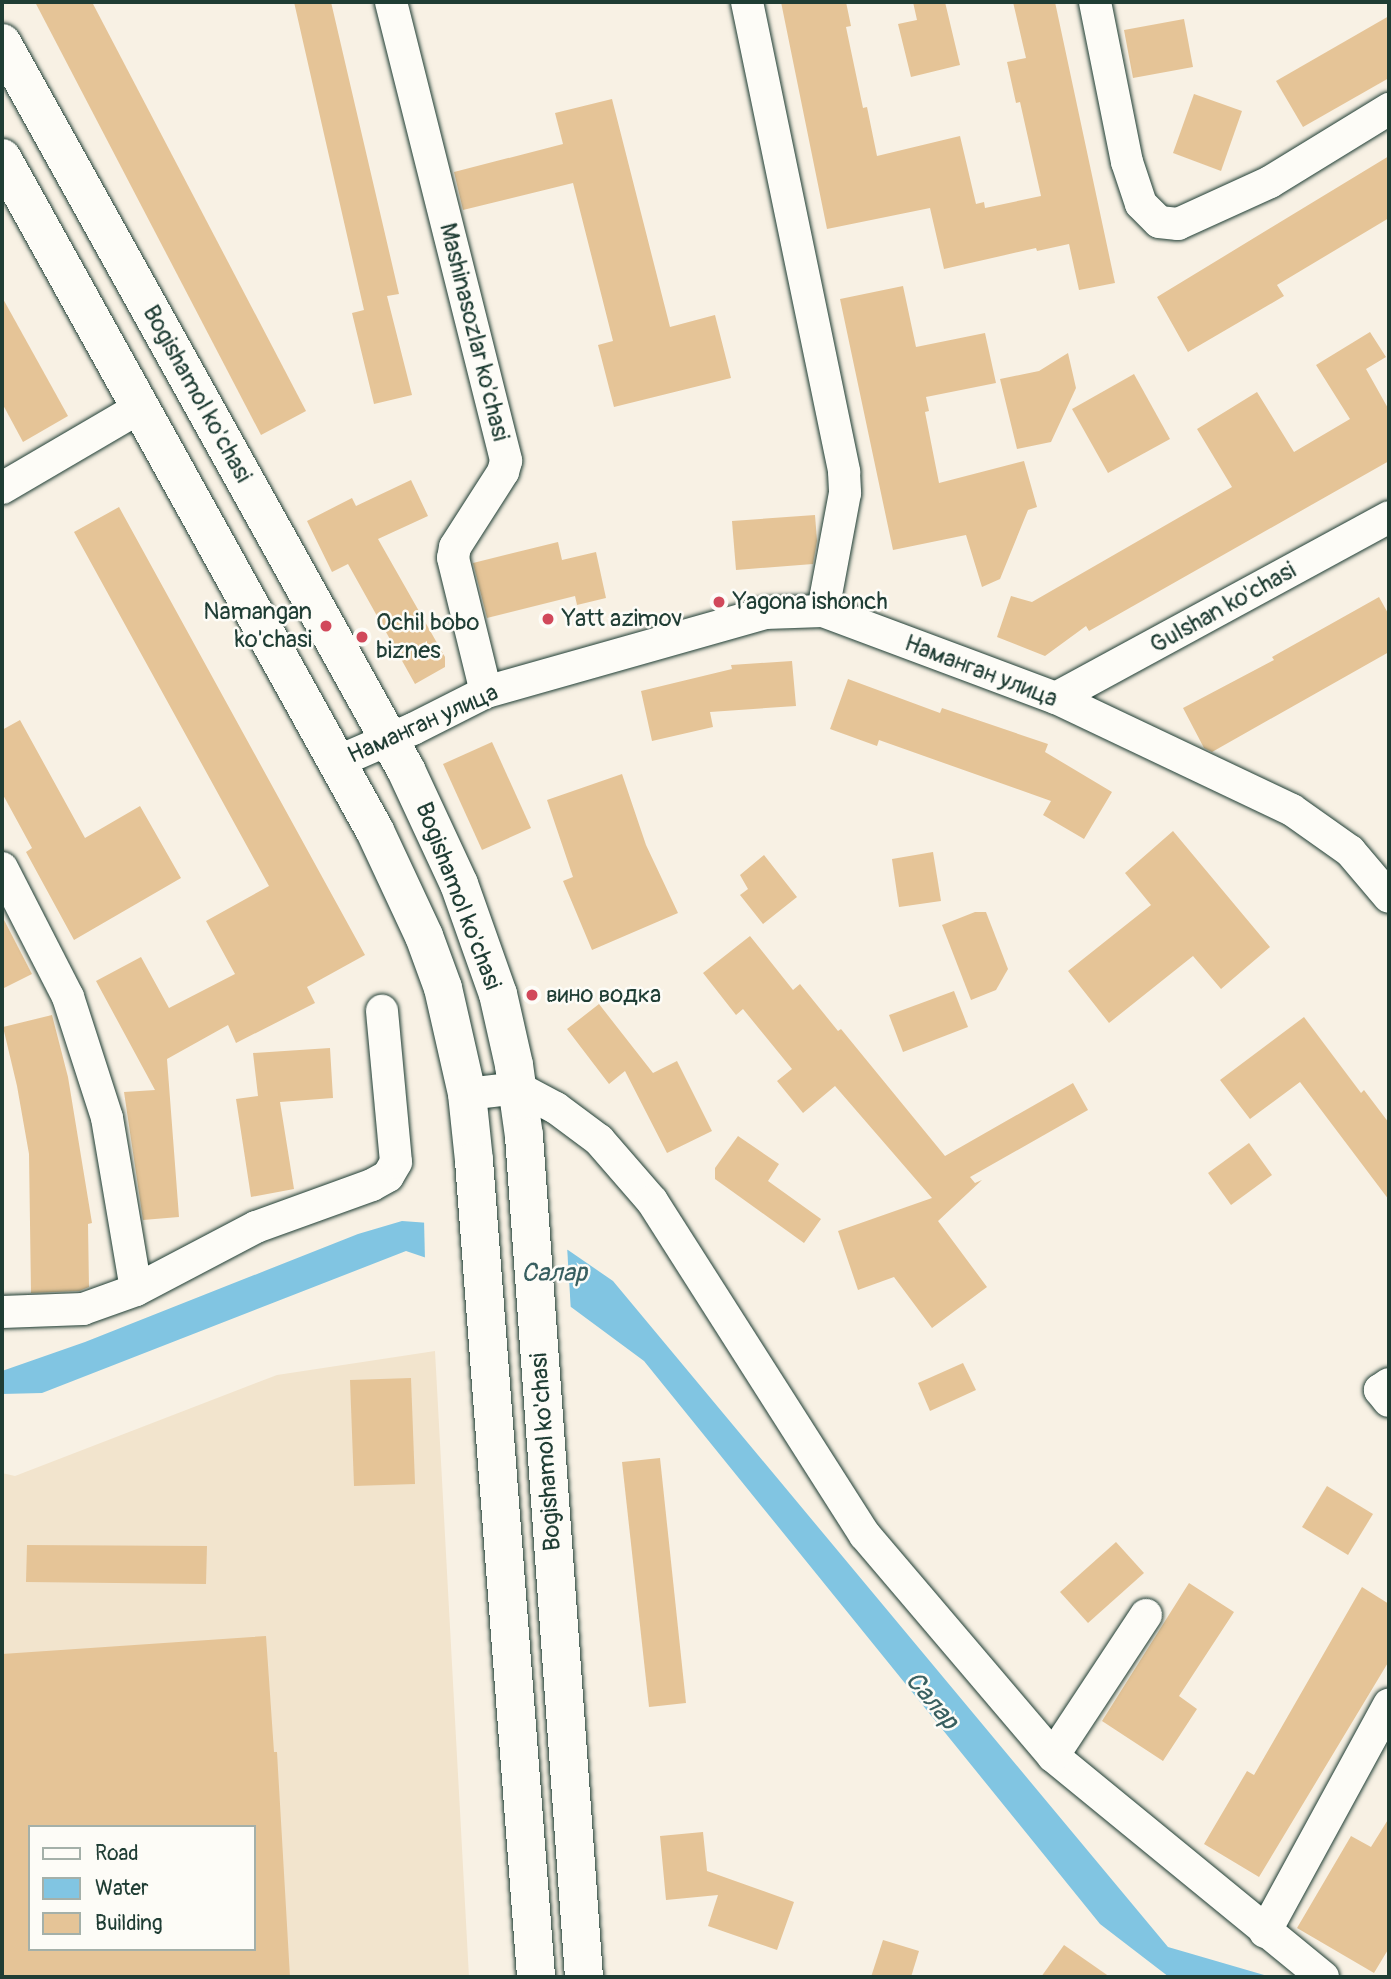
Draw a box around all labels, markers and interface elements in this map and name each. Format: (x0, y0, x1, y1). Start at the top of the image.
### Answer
street label: Mashinasozlar ko'chasi (433, 220, 515, 444)
street label: Bogishamol ko'chasi (136, 300, 258, 488)
street label: Gulshan ko'chasi (1145, 556, 1301, 660)
place label: Yagona ishonch (733, 588, 888, 616)
marker: Yagona ishonch (711, 594, 727, 610)
place label: Namangan ko'chasi (203, 598, 312, 654)
place label: Yatt azimov (562, 605, 682, 633)
place label: Ochil bobo biznes (376, 609, 479, 665)
marker: Yatt azimov (540, 611, 556, 627)
marker: Namangan ko'chasi (318, 618, 334, 634)
marker: Ochil bobo biznes (354, 629, 370, 645)
street label: Наманган улица (900, 629, 1062, 713)
street label: Наманган улица (343, 678, 503, 770)
street label: Bogishamol ko'chasi (409, 798, 507, 994)
place label: вино водка (546, 981, 661, 1009)
marker: вино водка (524, 987, 540, 1003)
water label: Салар (521, 1258, 587, 1290)
street label: Bogishamol ko'chasi (525, 1352, 567, 1552)
water label: Салар (898, 1666, 964, 1736)
legend (28, 1825, 256, 1951)
text: Road (95, 1840, 139, 1867)
text: Water (95, 1875, 148, 1902)
text: Building (95, 1910, 162, 1937)

